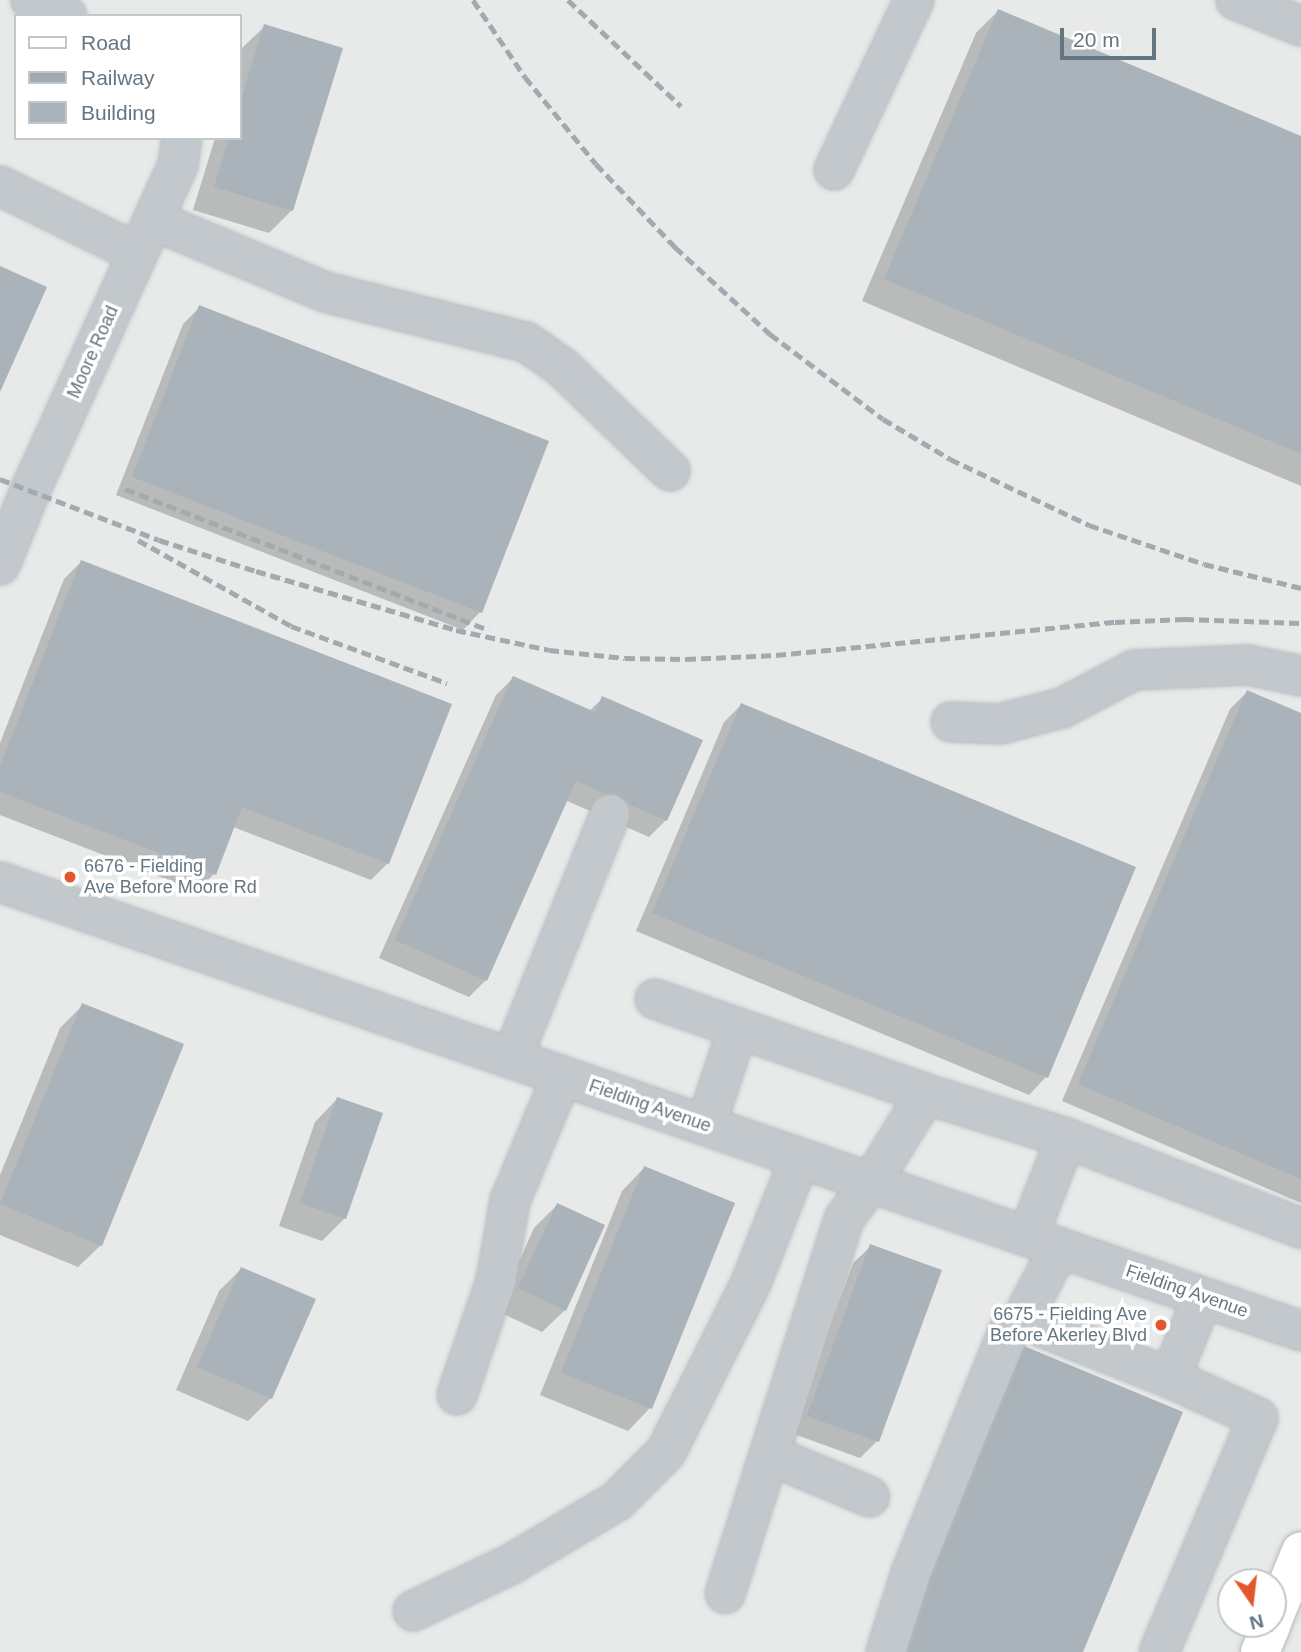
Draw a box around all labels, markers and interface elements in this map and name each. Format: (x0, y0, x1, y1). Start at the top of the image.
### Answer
legend (14, 14, 242, 140)
scale bar (1063, 14, 1159, 58)
text: 20 m (1073, 28, 1120, 51)
text: Road (81, 31, 131, 54)
text: Railway (81, 66, 155, 89)
text: Building (81, 101, 156, 124)
street label: Moore Road (63, 302, 123, 402)
place label: 6676 - Fielding Ave Before Moore Rd (84, 856, 257, 898)
marker: 6676 - Fielding Ave Before Moore Rd (62, 869, 78, 885)
street label: Fielding Avenue (586, 1075, 714, 1137)
street label: Fielding Avenue (1123, 1260, 1251, 1322)
place label: 6675 - Fielding Ave Before Akerley Blvd (989, 1304, 1147, 1346)
marker: 6675 - Fielding Ave Before Akerley Blvd (1153, 1317, 1169, 1333)
north arrow (1217, 1568, 1287, 1638)
text: N (1248, 1610, 1266, 1634)

